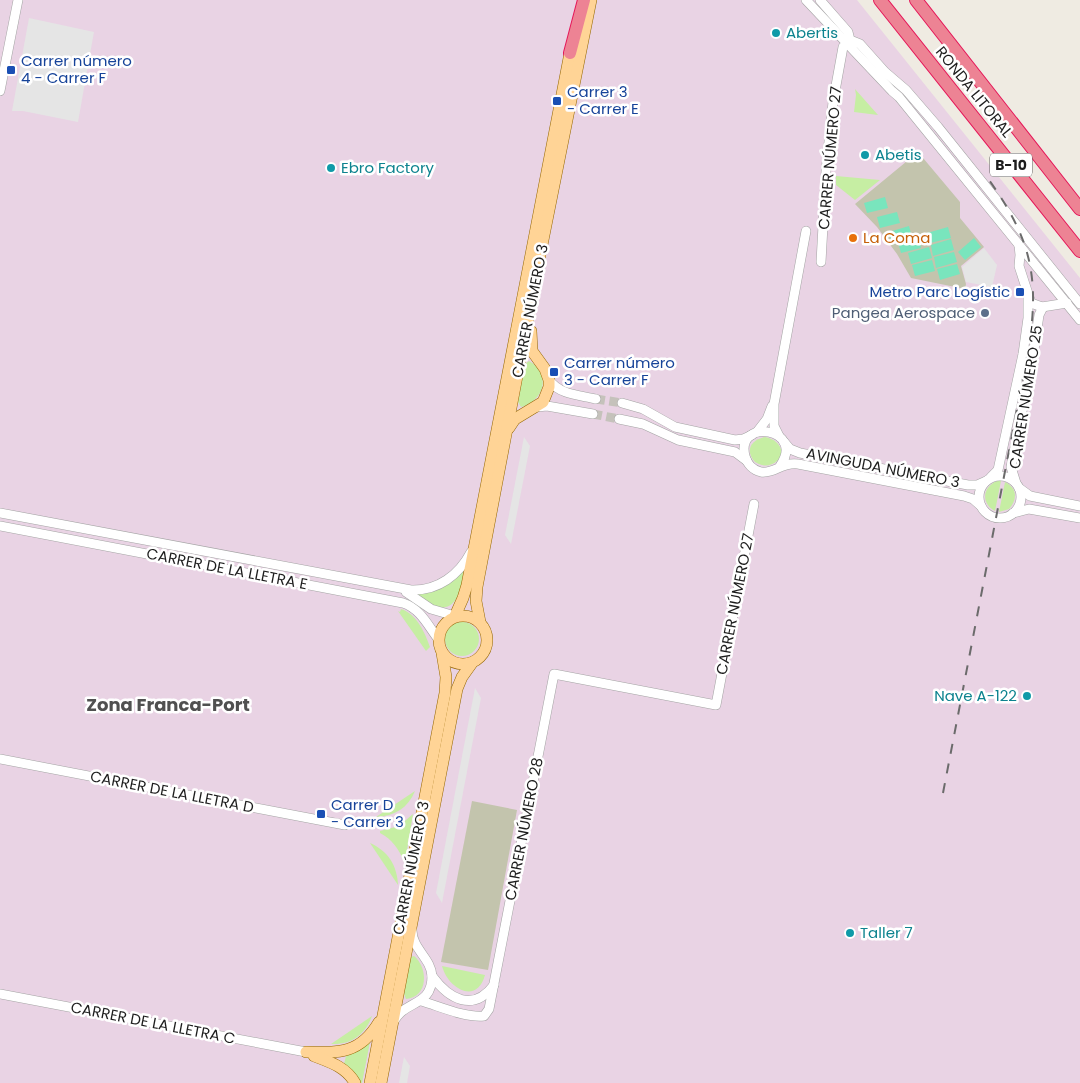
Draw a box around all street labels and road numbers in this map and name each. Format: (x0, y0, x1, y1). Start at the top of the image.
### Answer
street label: RONDA LITORAL (931, 42, 1018, 142)
street label: CARRER NÚMERO 27 (813, 85, 846, 230)
road number: B-10 (990, 154, 1032, 176)
street label: CARRER NÚMERO 3 (506, 242, 553, 380)
street label: CARRER NÚMERO 25 (1004, 324, 1047, 470)
street label: AVINGUDA NÚMERO 3 (805, 442, 962, 493)
street label: CARRER NÚMERO 27 (710, 531, 759, 676)
street label: CARRER DE LA LLETRA E (145, 543, 309, 594)
street label: CARRER NÚMERO 28 (499, 756, 548, 902)
street label: CARRER DE LA LLETRA D (88, 765, 256, 818)
street label: CARRER NÚMERO 3 (387, 799, 434, 937)
street label: CARRER DE LA LLETRA C (69, 996, 237, 1049)

